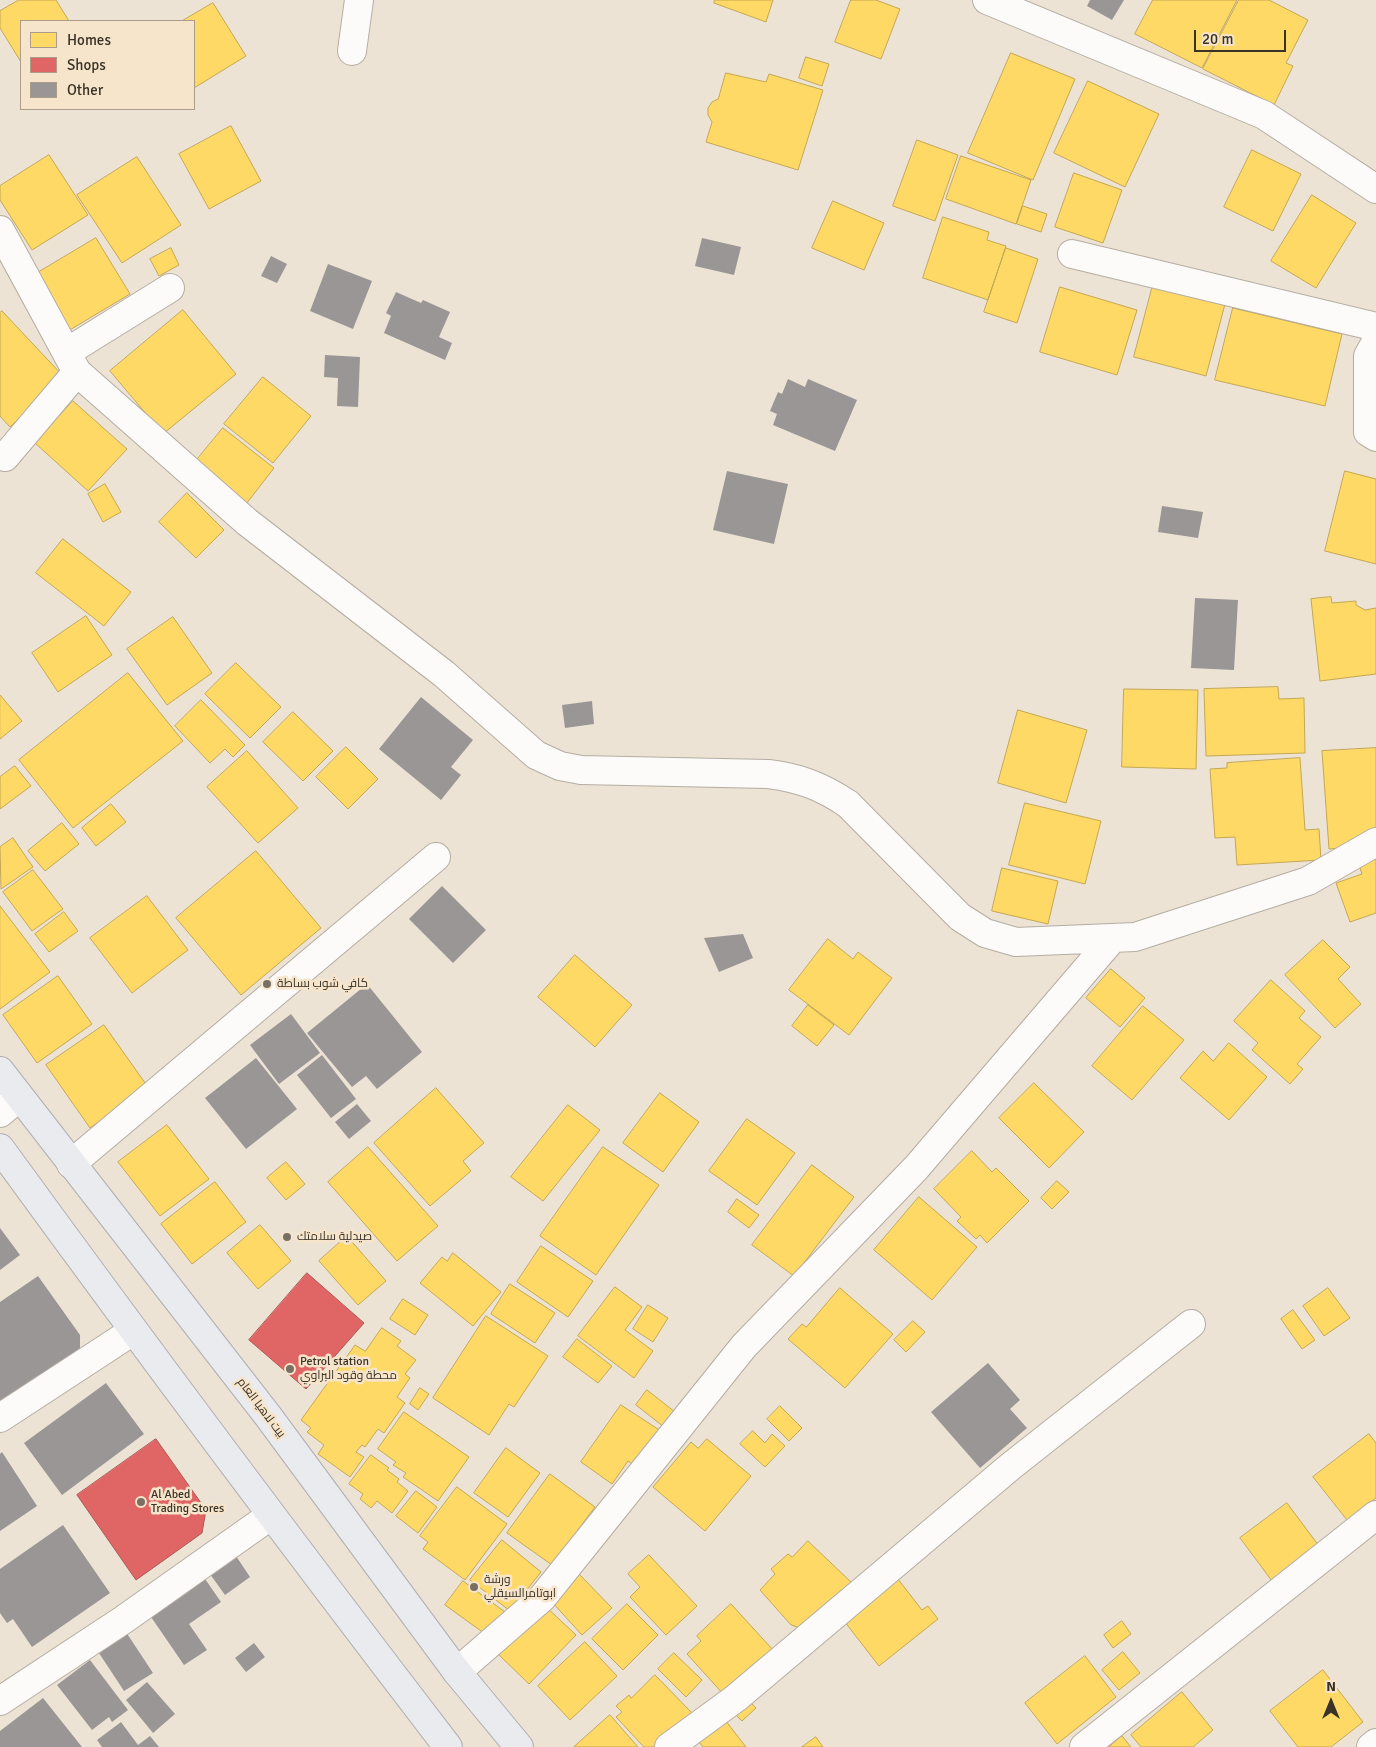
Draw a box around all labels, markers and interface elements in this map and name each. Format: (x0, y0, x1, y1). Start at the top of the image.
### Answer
legend (20, 20, 195, 110)
scale bar (1196, 20, 1288, 52)
text: 20 m (1202, 30, 1233, 48)
text: Homes (67, 31, 111, 49)
text: Shops (67, 56, 106, 74)
text: Other (67, 81, 103, 99)
place label: كافي شوب بساطة (277, 977, 368, 991)
marker: كافي شوب بساطة (261, 978, 273, 990)
place label: صيدلية سلامتك (297, 1230, 372, 1244)
marker: صيدلية سلامتك (281, 1231, 293, 1243)
place label: Petrol station محطة وقود البراوي (300, 1355, 397, 1383)
marker: Petrol station محطة وقود البراوي (284, 1363, 296, 1375)
street label: بيت لاهيا العام (234, 1375, 288, 1441)
place label: Al Abed Trading Stores (151, 1488, 224, 1516)
marker: Al Abed Trading Stores (135, 1496, 147, 1508)
place label: ورشة ابوتامرالسيقلي (484, 1573, 556, 1601)
marker: ورشة ابوتامرالسيقلي (468, 1581, 480, 1593)
north arrow (1306, 1677, 1356, 1727)
text: N (1326, 1678, 1336, 1695)

